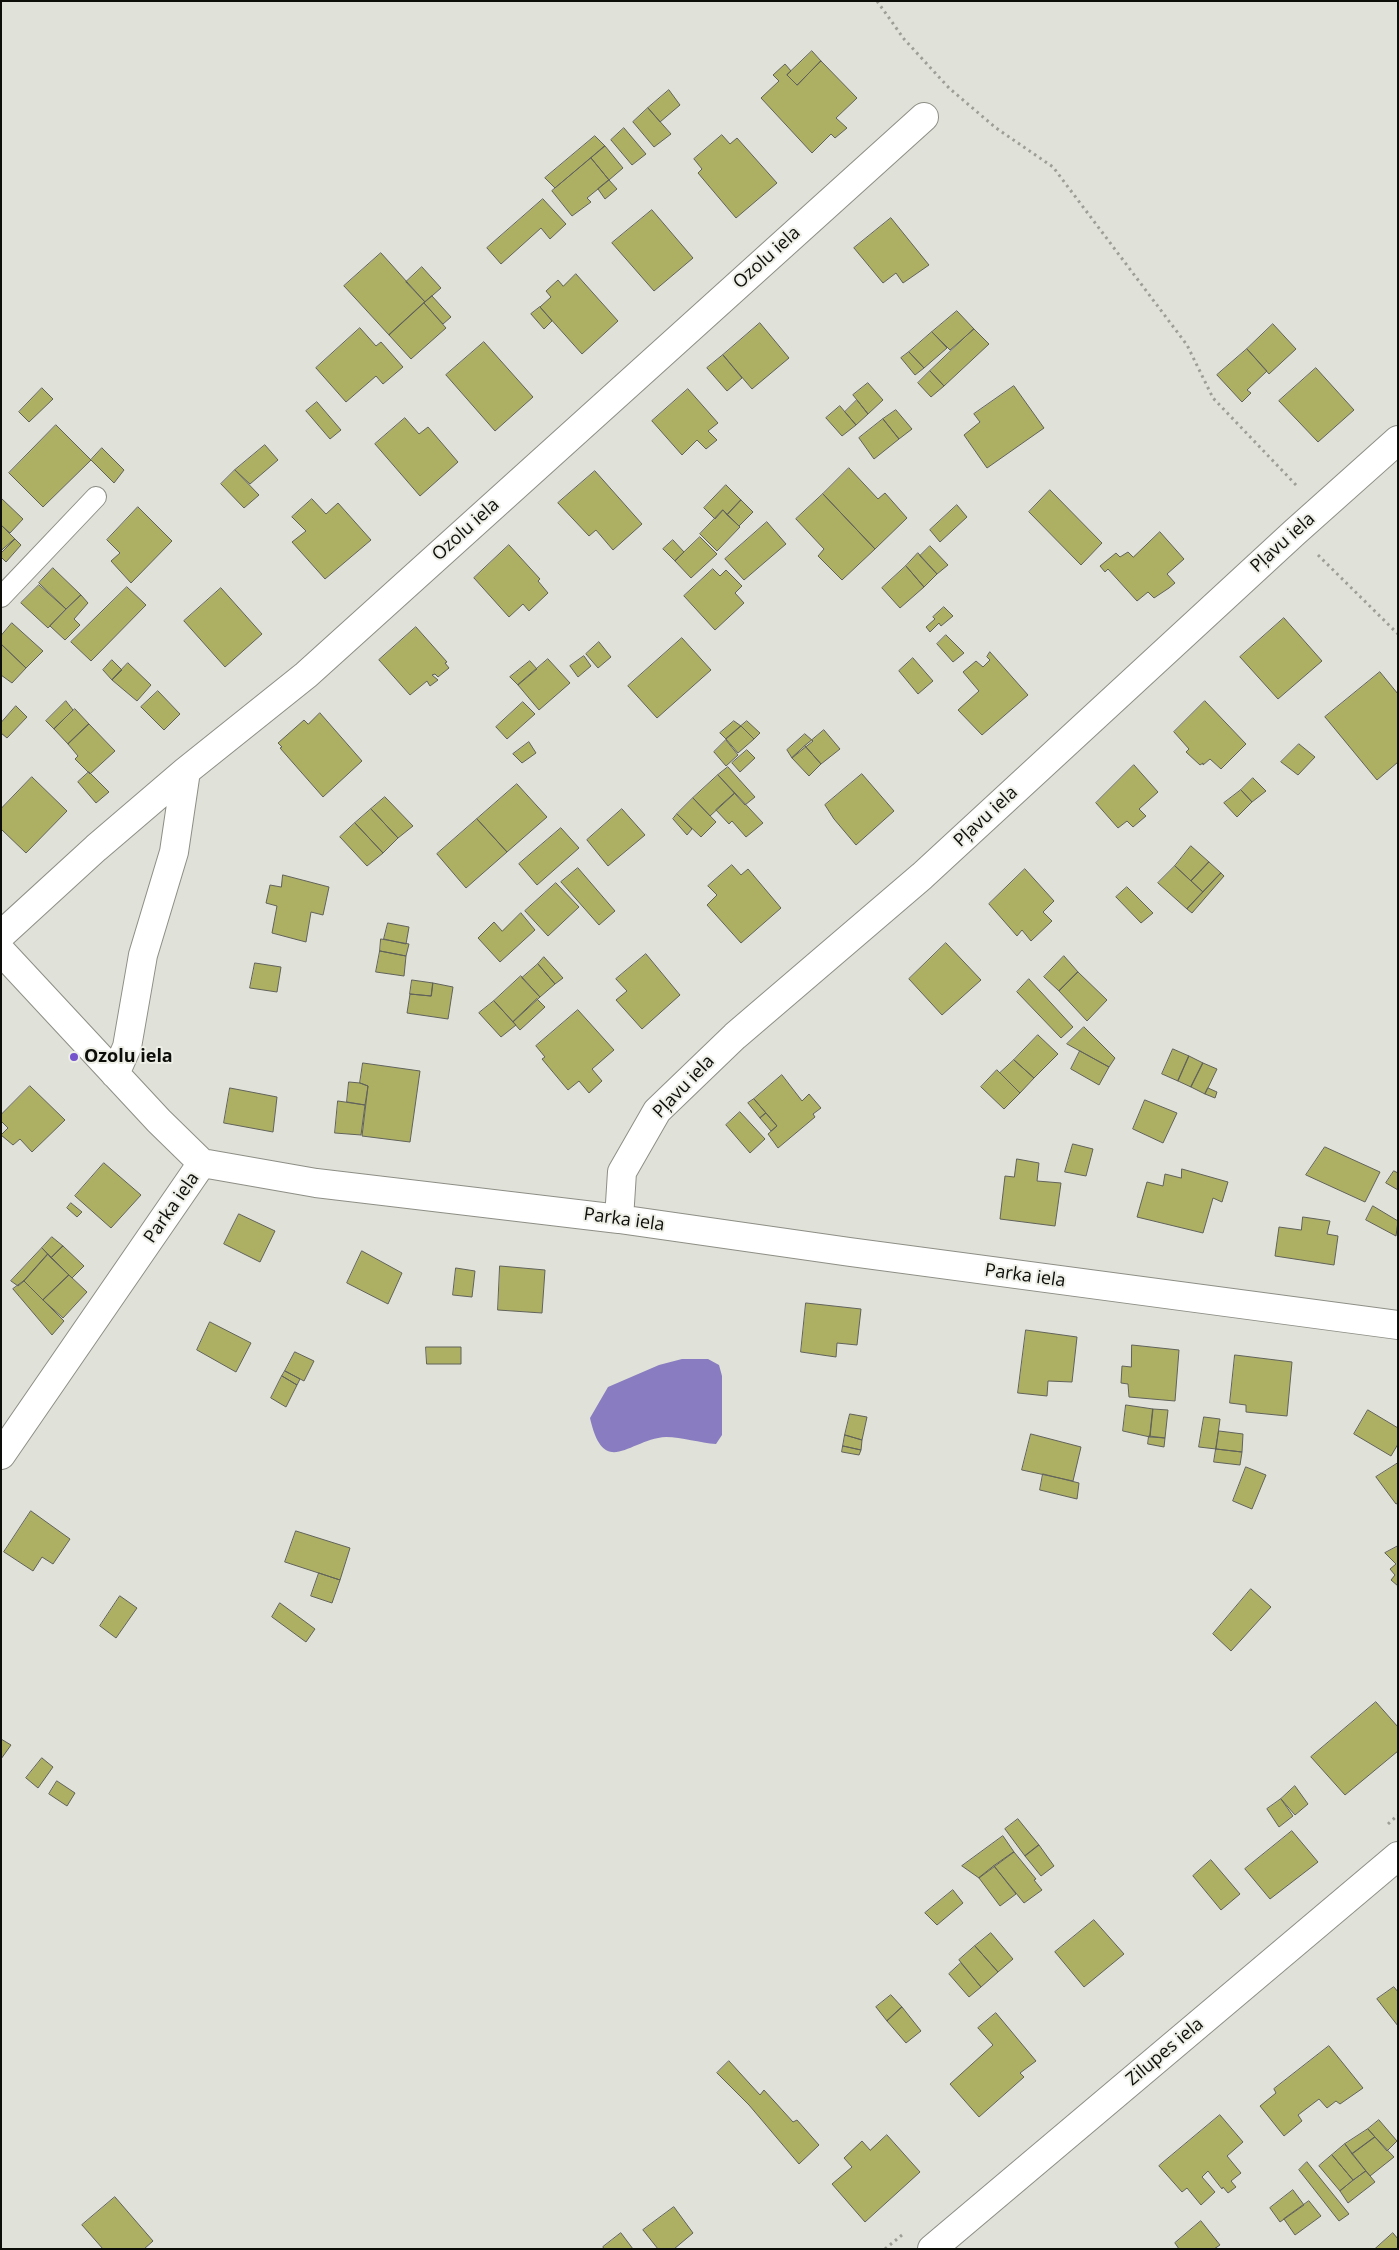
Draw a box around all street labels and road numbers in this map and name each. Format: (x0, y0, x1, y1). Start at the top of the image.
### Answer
street label: Ozolu iela (729, 222, 805, 294)
street label: Ozolu iela (428, 494, 504, 566)
street label: Pļavu iela (1246, 508, 1320, 578)
street label: Pļavu iela (950, 782, 1022, 852)
street label: Pļavu iela (649, 1051, 719, 1123)
street label: Parka iela (140, 1168, 204, 1248)
street label: Parka iela (582, 1204, 666, 1236)
street label: Parka iela (983, 1260, 1067, 1292)
street label: Zilupes iela (1122, 2014, 1208, 2090)

